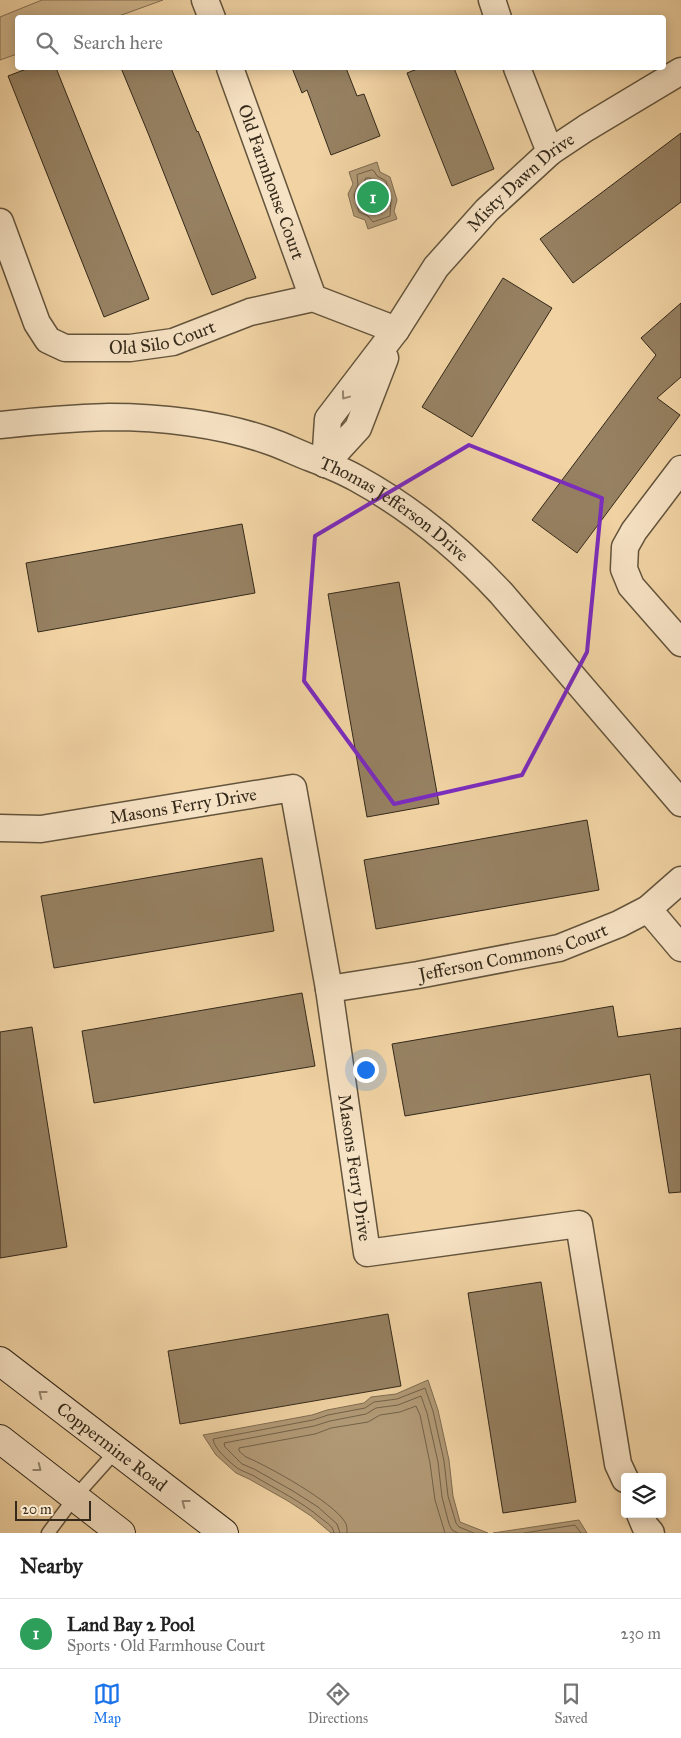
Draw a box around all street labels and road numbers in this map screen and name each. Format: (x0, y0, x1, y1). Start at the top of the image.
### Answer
street label: Old Farmhouse Court (233, 101, 309, 263)
street label: Misty Dawn Drive (462, 128, 579, 236)
street label: Old Silo Court (109, 315, 219, 359)
street label: Thomas Jefferson Drive (316, 452, 473, 566)
street label: Masons Ferry Drive (108, 783, 258, 829)
street label: Jefferson Commons Court (415, 918, 611, 987)
street label: Masons Ferry Drive (333, 1093, 376, 1243)
street label: Coppermine Road (52, 1398, 171, 1496)

